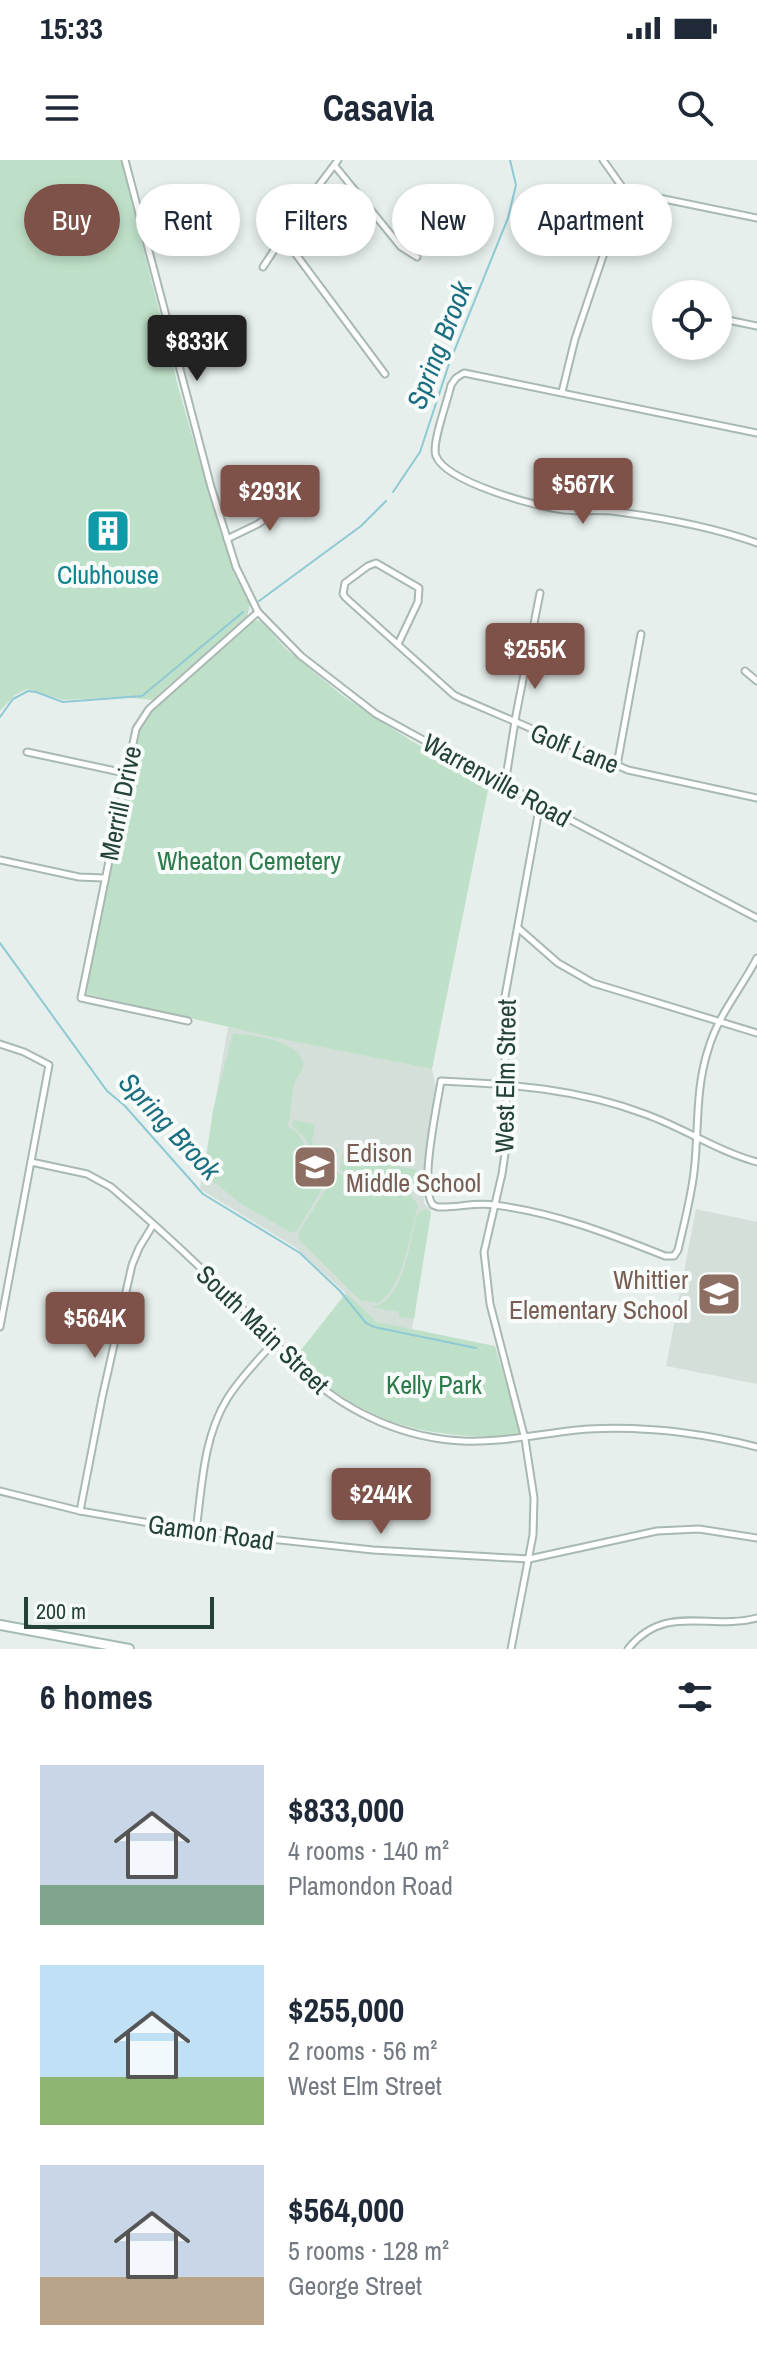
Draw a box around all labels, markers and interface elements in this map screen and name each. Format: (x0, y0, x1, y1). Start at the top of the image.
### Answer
text: 15:33 (40, 8, 103, 48)
text: Casavia (323, 84, 434, 132)
icon: menu (40, 86, 84, 130)
icon: search (673, 86, 717, 130)
chip: Buy (24, 184, 120, 256)
chip: Rent (136, 184, 240, 256)
chip: Filters (256, 184, 376, 256)
chip: New (392, 184, 494, 256)
chip: Apartment (510, 184, 672, 256)
water label: Spring Brook (397, 274, 481, 414)
map controls (652, 280, 732, 360)
button: locate (652, 280, 732, 360)
pin: $833K (141, 315, 253, 383)
text: $833K (166, 323, 228, 358)
pin: $567K (527, 458, 639, 526)
pin: $293K (214, 465, 326, 533)
text: $567K (552, 466, 614, 501)
text: $293K (239, 473, 301, 508)
building icon: Clubhouse (84, 507, 132, 555)
place label: Clubhouse (57, 557, 159, 592)
pin: $255K (479, 623, 591, 691)
text: $255K (504, 631, 566, 666)
street label: Golf Lane (526, 714, 624, 782)
street label: Warrenville Road (417, 725, 577, 835)
street label: Merrill Drive (91, 743, 149, 863)
park label: Wheaton Cemetery (157, 843, 341, 878)
street label: West Elm Street (486, 999, 524, 1153)
water label: Spring Brook (110, 1064, 231, 1189)
place label: Edison Middle School (346, 1135, 481, 1200)
school or university icon: Edison Middle School (291, 1143, 339, 1191)
street label: South Main Street (189, 1257, 337, 1401)
place label: Whittier Elementary School (509, 1262, 688, 1327)
school or university icon: Whittier Elementary School (695, 1270, 743, 1318)
pin: $564K (39, 1292, 151, 1360)
text: $564K (64, 1300, 126, 1335)
park label: Kelly Park (386, 1367, 482, 1402)
pin: $244K (325, 1468, 437, 1536)
text: $244K (350, 1476, 412, 1511)
street label: Gamon Road (146, 1506, 276, 1558)
scale bar (24, 1593, 214, 1629)
text: 200 m (36, 1596, 86, 1626)
text: 6 homes (40, 1674, 153, 1720)
icon: filters (673, 1675, 717, 1719)
text: $833,000 (288, 1787, 404, 1833)
icon: home (104, 1797, 200, 1893)
text: 4 rooms · 140 m² (288, 1833, 449, 1868)
text: Plamondon Road (288, 1868, 453, 1903)
text: $255,000 (288, 1987, 404, 2033)
icon: home (104, 1997, 200, 2093)
text: 2 rooms · 56 m² (288, 2033, 437, 2068)
text: West Elm Street (288, 2068, 442, 2103)
text: $564,000 (288, 2187, 404, 2233)
icon: home (104, 2197, 200, 2293)
text: 5 rooms · 128 m² (288, 2233, 449, 2268)
text: George Street (288, 2268, 422, 2303)

